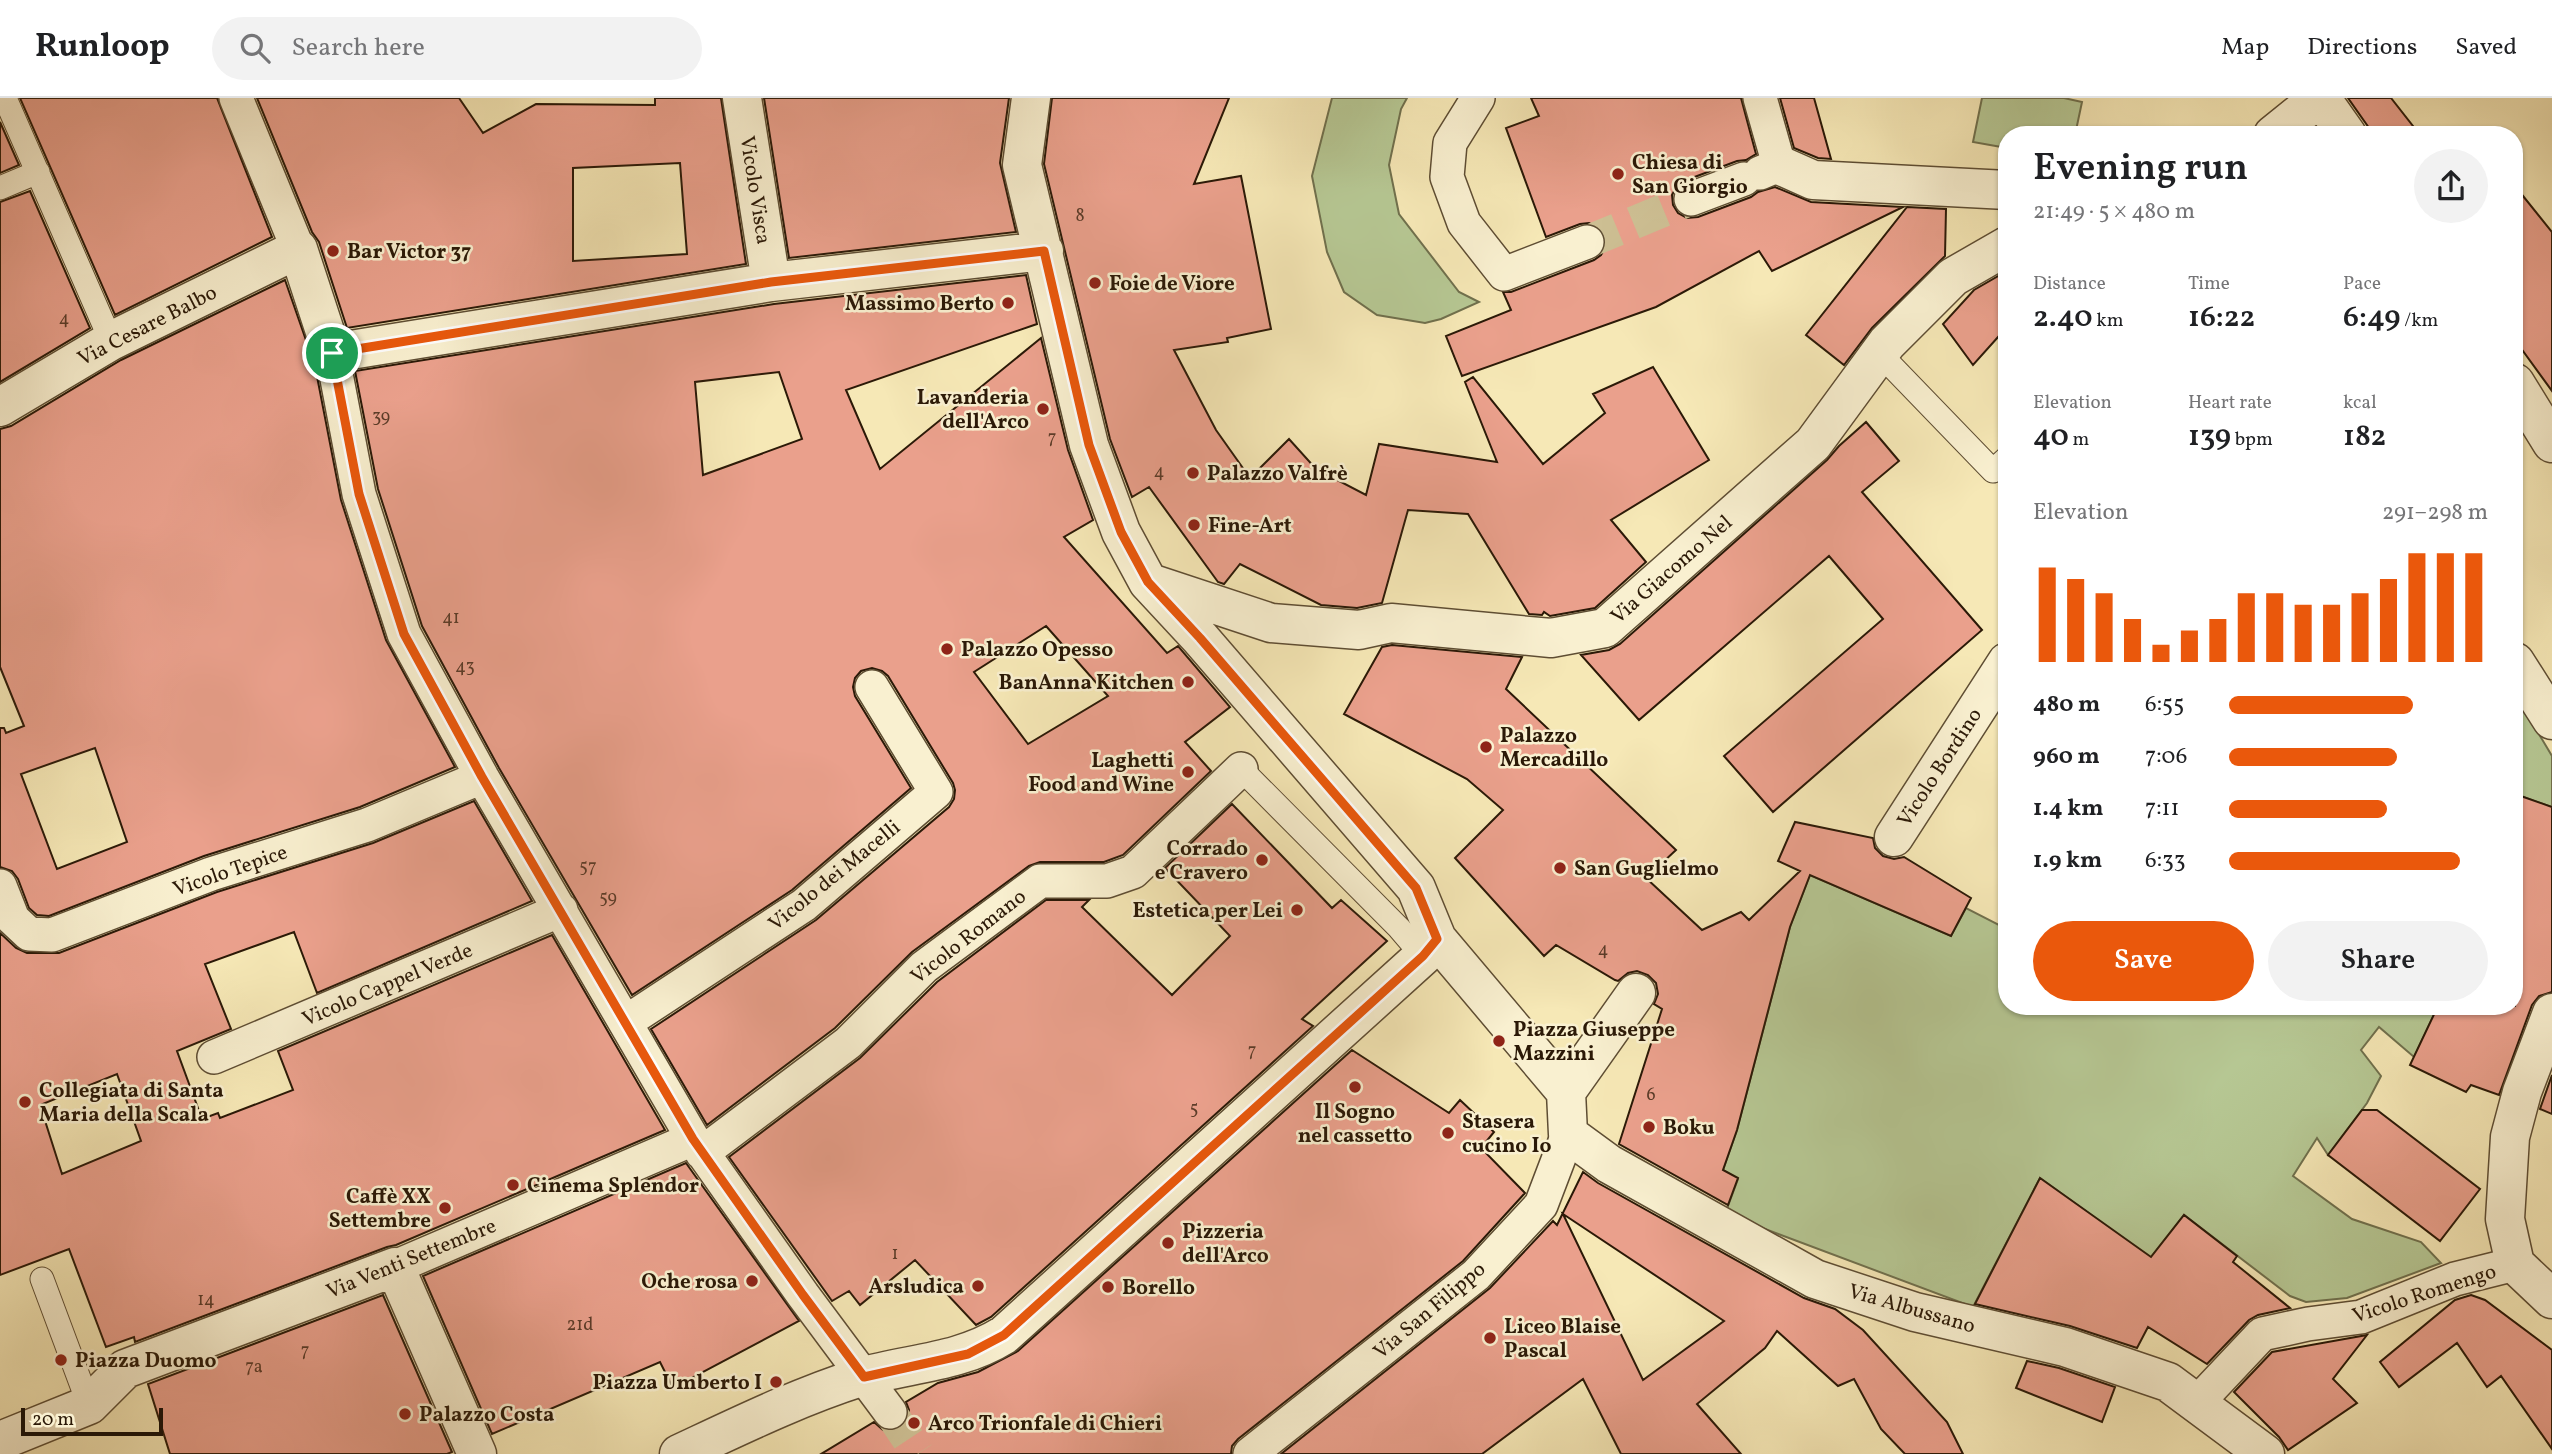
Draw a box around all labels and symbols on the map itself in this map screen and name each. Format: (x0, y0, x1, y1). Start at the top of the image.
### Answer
street label: Vicolo Visca (732, 134, 777, 247)
place label: Chiesa di San Giorgio (1632, 149, 1748, 202)
marker: Chiesa di San Giorgio (1610, 166, 1626, 182)
house number: 8 (1075, 204, 1085, 229)
place label: Bar Victor 37 (347, 238, 471, 267)
marker: Bar Victor 37 (325, 243, 341, 259)
place label: Foie de Viore (1109, 270, 1235, 299)
marker: Foie de Viore (1087, 275, 1103, 291)
street label: Via Cesare Balbo (73, 279, 222, 374)
place label: Massimo Berto (845, 290, 994, 319)
marker: Massimo Berto (1000, 295, 1016, 311)
house number: 4 (59, 307, 69, 332)
pin (302, 323, 362, 383)
place label: Lavanderia dell'Arco (917, 384, 1029, 437)
marker: Lavanderia dell'Arco (1035, 401, 1051, 417)
house number: 39 (372, 405, 390, 430)
house number: 7 (1048, 426, 1056, 451)
house number: 4 (1154, 460, 1164, 485)
place label: Palazzo Valfrè (1207, 460, 1348, 489)
marker: Palazzo Valfrè (1185, 465, 1201, 481)
street label: Via Giacomo Nel (1605, 509, 1739, 631)
place label: Fine-Art (1208, 512, 1292, 541)
marker: Fine-Art (1186, 517, 1202, 533)
house number: 41 (442, 606, 460, 631)
place label: Palazzo Opesso (961, 636, 1113, 665)
marker: Palazzo Opesso (939, 641, 955, 657)
house number: 43 (455, 655, 475, 680)
place label: BanAnna Kitchen (999, 669, 1174, 698)
marker: BanAnna Kitchen (1180, 674, 1196, 690)
street label: Vicolo Bordino (1891, 703, 1990, 833)
place label: Palazzo Mercadillo (1500, 722, 1608, 775)
marker: Palazzo Mercadillo (1478, 739, 1494, 755)
place label: Laghetti Food and Wine (1028, 747, 1174, 800)
marker: Laghetti Food and Wine (1180, 764, 1196, 780)
street label: Vicolo dei Macelli (763, 814, 907, 938)
place label: Corrado e Cravero (1155, 835, 1248, 888)
street label: Vicolo Tepice (169, 838, 292, 905)
marker: Corrado e Cravero (1254, 852, 1270, 868)
house number: 57 (579, 855, 597, 880)
place label: San Guglielmo (1574, 855, 1719, 884)
marker: San Guglielmo (1552, 860, 1568, 876)
street label: Vicolo Romano (905, 883, 1033, 992)
house number: 59 (599, 886, 617, 911)
place label: Estetica per Lei (1132, 897, 1283, 926)
marker: Estetica per Lei (1289, 902, 1305, 918)
street label: Vicolo Cappel Verde (298, 936, 477, 1034)
house number: 4 (1598, 938, 1608, 963)
place label: Piazza Giuseppe Mazzini (1513, 1016, 1675, 1069)
marker: Piazza Giuseppe Mazzini (1491, 1033, 1507, 1049)
house number: 7 (1248, 1039, 1256, 1064)
place label: Collegiata di Santa Maria della Scala (39, 1077, 224, 1130)
marker: Il Sogno nel cassetto (1347, 1079, 1363, 1095)
house number: 6 (1646, 1083, 1656, 1108)
marker: Collegiata di Santa Maria della Scala (17, 1094, 33, 1110)
house number: 5 (1190, 1097, 1198, 1122)
place label: Il Sogno nel cassetto (1298, 1098, 1412, 1151)
place label: Stasera cucino Io (1462, 1108, 1552, 1161)
place label: Boku (1663, 1114, 1715, 1143)
marker: Boku (1641, 1119, 1657, 1135)
marker: Stasera cucino Io (1440, 1125, 1456, 1141)
place label: Cinema Splendor (527, 1172, 699, 1201)
marker: Cinema Splendor (505, 1177, 521, 1193)
place label: Caffè XX Settembre (329, 1183, 431, 1236)
marker: Caffè XX Settembre (437, 1200, 453, 1216)
street label: Via Venti Settembre (322, 1212, 501, 1307)
place label: Pizzeria dell'Arco (1182, 1218, 1269, 1271)
marker: Pizzeria dell'Arco (1160, 1235, 1176, 1251)
house number: 1 (892, 1242, 898, 1267)
street label: Via San Filippo (1368, 1256, 1492, 1367)
street label: Vicolo Romengo (2349, 1257, 2500, 1331)
place label: Oche rosa (641, 1268, 738, 1297)
marker: Oche rosa (744, 1273, 760, 1289)
place label: Arsludica (868, 1273, 964, 1302)
place label: Borello (1122, 1274, 1195, 1303)
street label: Via Albussano (1845, 1277, 1978, 1341)
marker: Arsludica (970, 1278, 986, 1294)
marker: Borello (1100, 1279, 1116, 1295)
house number: 14 (197, 1288, 215, 1313)
house number: 21d (567, 1313, 593, 1338)
place label: Liceo Blaise Pascal (1504, 1313, 1621, 1366)
marker: Liceo Blaise Pascal (1482, 1330, 1498, 1346)
house number: 7 (301, 1339, 309, 1364)
place label: Piazza Duomo (75, 1347, 217, 1376)
marker: Piazza Duomo (53, 1352, 69, 1368)
house number: 7a (245, 1355, 263, 1380)
place label: Piazza Umberto I (593, 1369, 762, 1398)
marker: Piazza Umberto I (768, 1374, 784, 1390)
place label: Palazzo Costa (419, 1401, 554, 1430)
scale bar (21, 1405, 163, 1437)
marker: Palazzo Costa (397, 1406, 413, 1422)
place label: Arco Trionfale di Chieri (928, 1410, 1162, 1439)
marker: Arco Trionfale di Chieri (906, 1415, 922, 1431)

